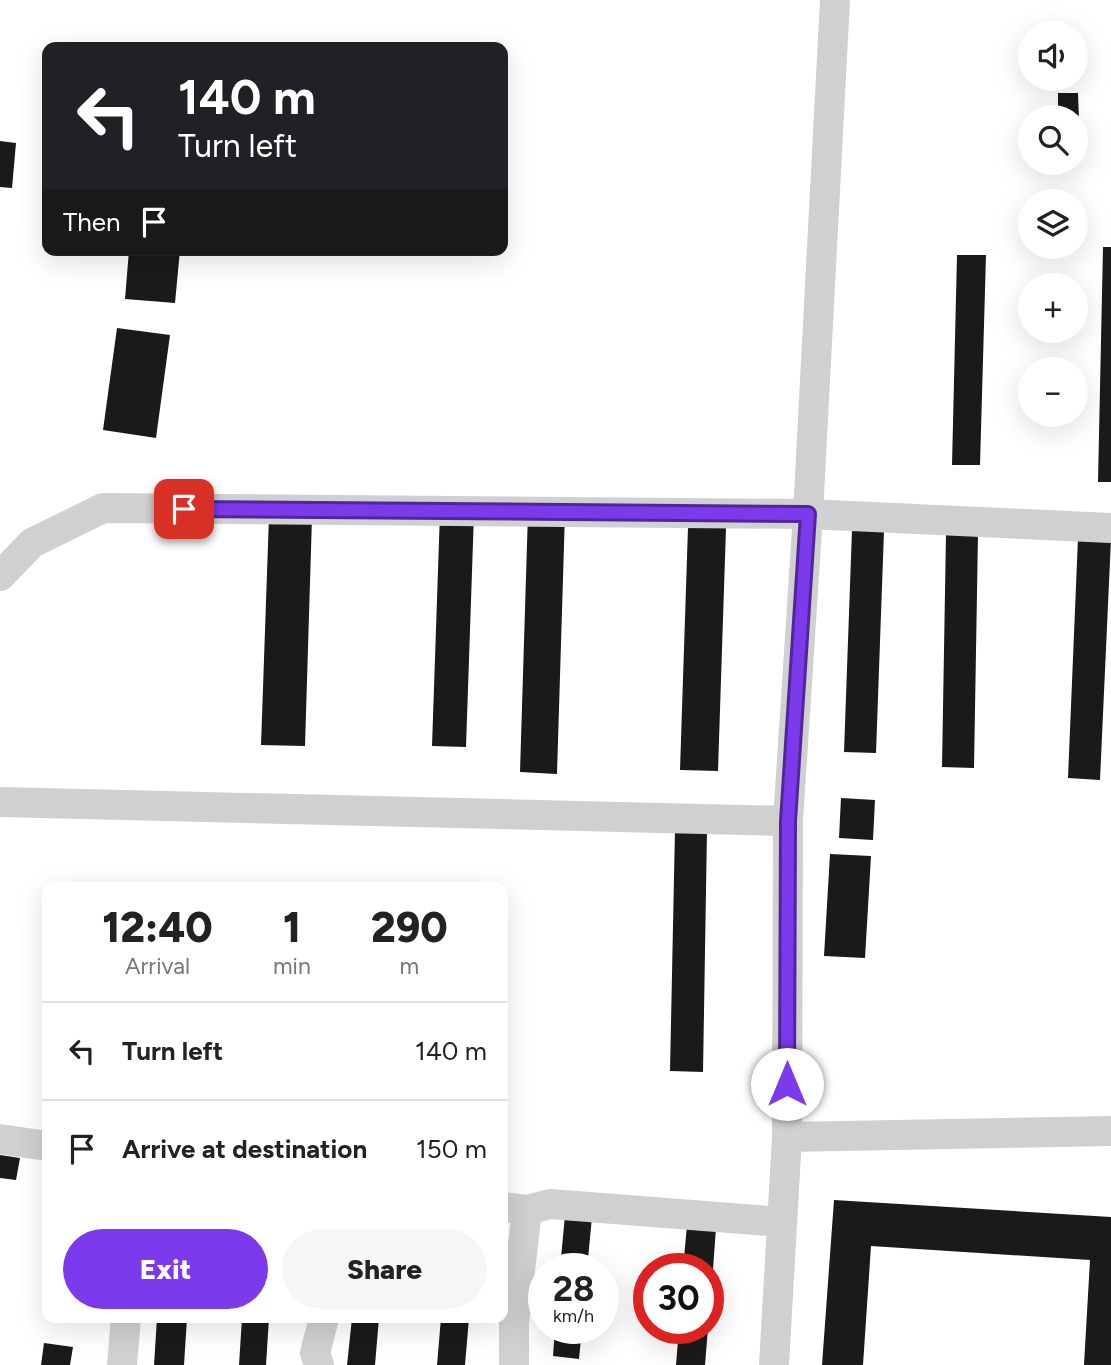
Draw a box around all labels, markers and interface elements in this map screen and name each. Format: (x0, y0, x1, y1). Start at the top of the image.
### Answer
map controls (1018, 21, 1088, 427)
button: sound (1018, 21, 1088, 91)
text: 140 m (178, 67, 316, 126)
icon: left (63, 70, 154, 161)
button: search (1018, 105, 1088, 175)
text: Turn left (178, 127, 297, 165)
button: layers (1018, 189, 1088, 259)
icon: arrive (135, 203, 173, 241)
text: Then (63, 206, 121, 238)
button: + (1018, 273, 1088, 343)
button: − (1018, 357, 1088, 427)
pin (154, 479, 214, 539)
icon: arrive (165, 490, 203, 528)
text: 12:40 (102, 902, 213, 953)
text: 1 (283, 902, 301, 953)
text: 290 (371, 902, 448, 953)
text: Arrival (125, 952, 190, 980)
text: min (273, 952, 311, 980)
text: m (400, 952, 419, 980)
icon: left (63, 1032, 101, 1070)
text: Turn left (122, 1035, 223, 1067)
text: 140 m (415, 1035, 487, 1067)
position arrow (750, 1047, 824, 1121)
icon: arrive (63, 1130, 101, 1168)
text: Arrive at destination (122, 1133, 367, 1165)
text: 150 m (416, 1133, 487, 1165)
button: Exit (63, 1229, 268, 1309)
button: Share (282, 1229, 487, 1309)
speed limit sign: 30 (633, 1253, 724, 1344)
text: 28 (553, 1268, 594, 1310)
text: km/h (553, 1305, 594, 1327)

